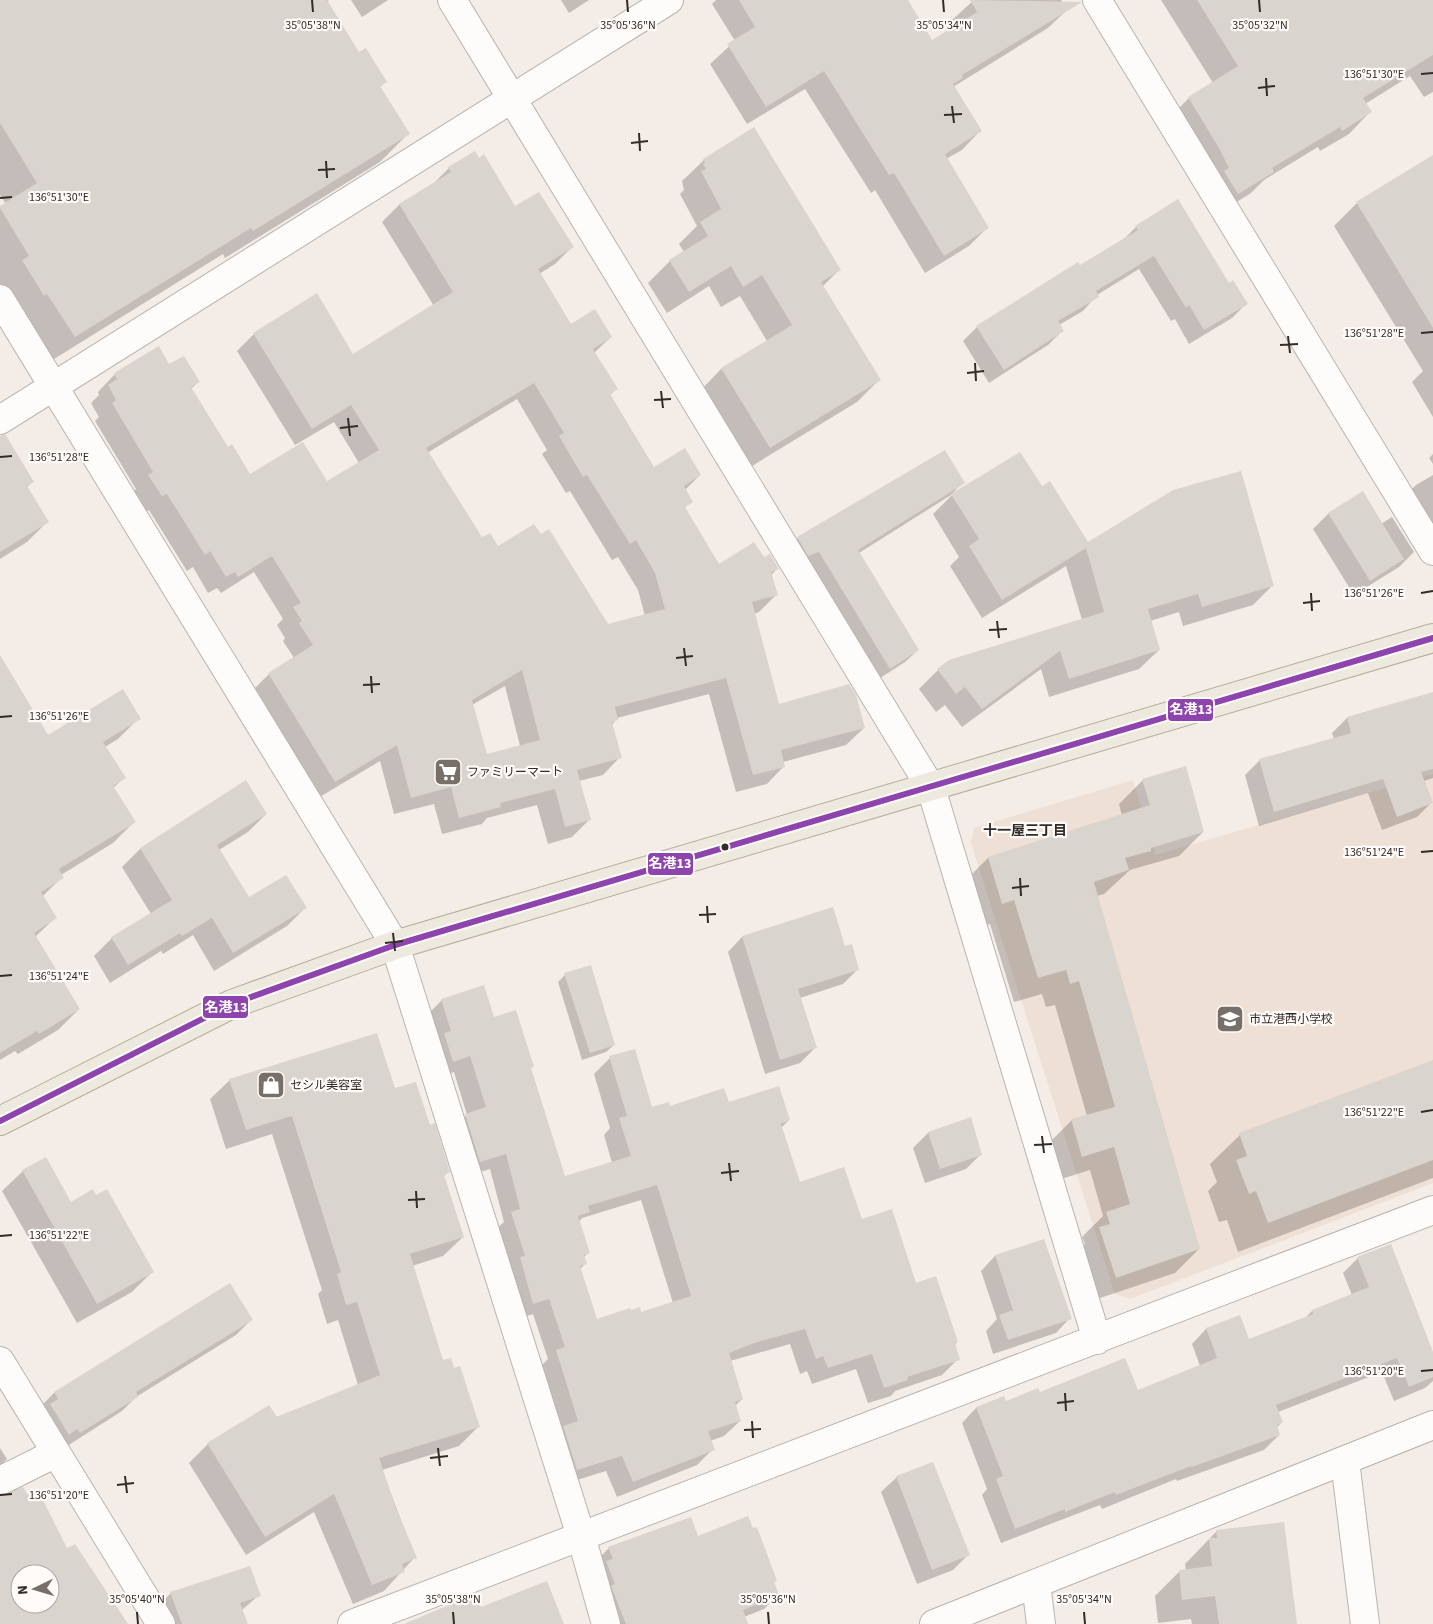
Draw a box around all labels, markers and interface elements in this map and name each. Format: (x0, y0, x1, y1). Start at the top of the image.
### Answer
text: 35°05'38"N (285, 17, 341, 34)
text: 35°05'36"N (600, 17, 656, 34)
text: 35°05'34"N (916, 17, 972, 34)
text: 35°05'32"N (1232, 17, 1288, 34)
text: 136°51'30"E (1344, 66, 1404, 83)
text: 136°51'30"E (29, 189, 89, 206)
text: 136°51'28"E (1344, 325, 1404, 342)
text: 136°51'28"E (29, 449, 89, 466)
text: 136°51'26"E (1344, 585, 1404, 602)
line badge: 名港13 (1167, 698, 1214, 722)
text: 名港13 (1170, 700, 1212, 720)
text: 136°51'26"E (29, 708, 89, 725)
supermarket icon: ファミリーマート (433, 757, 463, 787)
place label: ファミリーマート (467, 764, 563, 781)
district label: 十一屋三丁目 (983, 821, 1067, 841)
unlabelled marker (720, 842, 730, 852)
text: 136°51'24"E (1344, 844, 1404, 861)
line badge: 名港13 (647, 852, 694, 876)
text: 名港13 (649, 854, 691, 874)
text: 136°51'24"E (29, 968, 89, 985)
line badge: 名港13 (202, 995, 249, 1019)
text: 名港13 (205, 998, 247, 1018)
school or university icon: 市立港西小学校 (1215, 1004, 1245, 1034)
place label: 市立港西小学校 (1249, 1011, 1333, 1028)
shop icon: セシル美容室 (256, 1070, 286, 1100)
place label: セシル美容室 (290, 1077, 362, 1094)
text: 136°51'22"E (1344, 1104, 1404, 1121)
text: 136°51'22"E (29, 1227, 89, 1244)
text: 136°51'20"E (1344, 1363, 1404, 1380)
text: 136°51'20"E (29, 1487, 89, 1504)
north arrow (10, 1564, 60, 1614)
text: N (13, 1585, 33, 1596)
text: 35°05'40"N (109, 1591, 165, 1608)
text: 35°05'38"N (425, 1591, 481, 1608)
text: 35°05'36"N (740, 1591, 796, 1608)
text: 35°05'34"N (1056, 1591, 1112, 1608)

